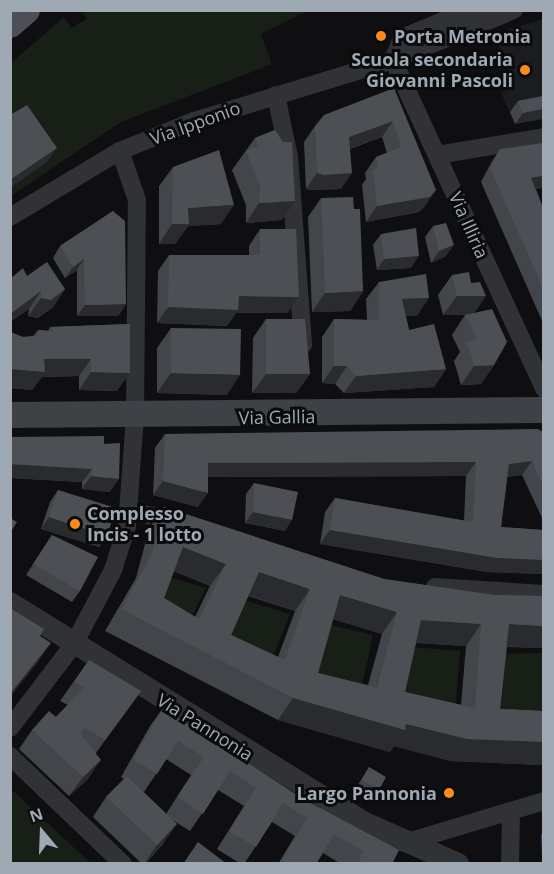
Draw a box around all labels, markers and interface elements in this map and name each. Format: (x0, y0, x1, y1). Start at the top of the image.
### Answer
place label: Porta Metronia (394, 25, 531, 47)
marker: Porta Metronia (372, 27, 390, 45)
place label: Scuola secondaria Giovanni Pascoli (351, 49, 513, 92)
marker: Scuola secondaria Giovanni Pascoli (518, 63, 532, 77)
street label: Via Ipponio (147, 97, 243, 149)
street label: Via Illiria (445, 188, 493, 262)
street label: Via Gallia (238, 406, 316, 428)
place label: Complesso Incis - 1 lotto (87, 503, 202, 546)
marker: Complesso Incis - 1 lotto (68, 517, 82, 531)
street label: Via Pannonia (153, 689, 257, 765)
place label: Largo Pannonia (297, 782, 437, 804)
marker: Largo Pannonia (442, 786, 456, 800)
north arrow (12, 802, 72, 862)
text: N (26, 802, 46, 828)

